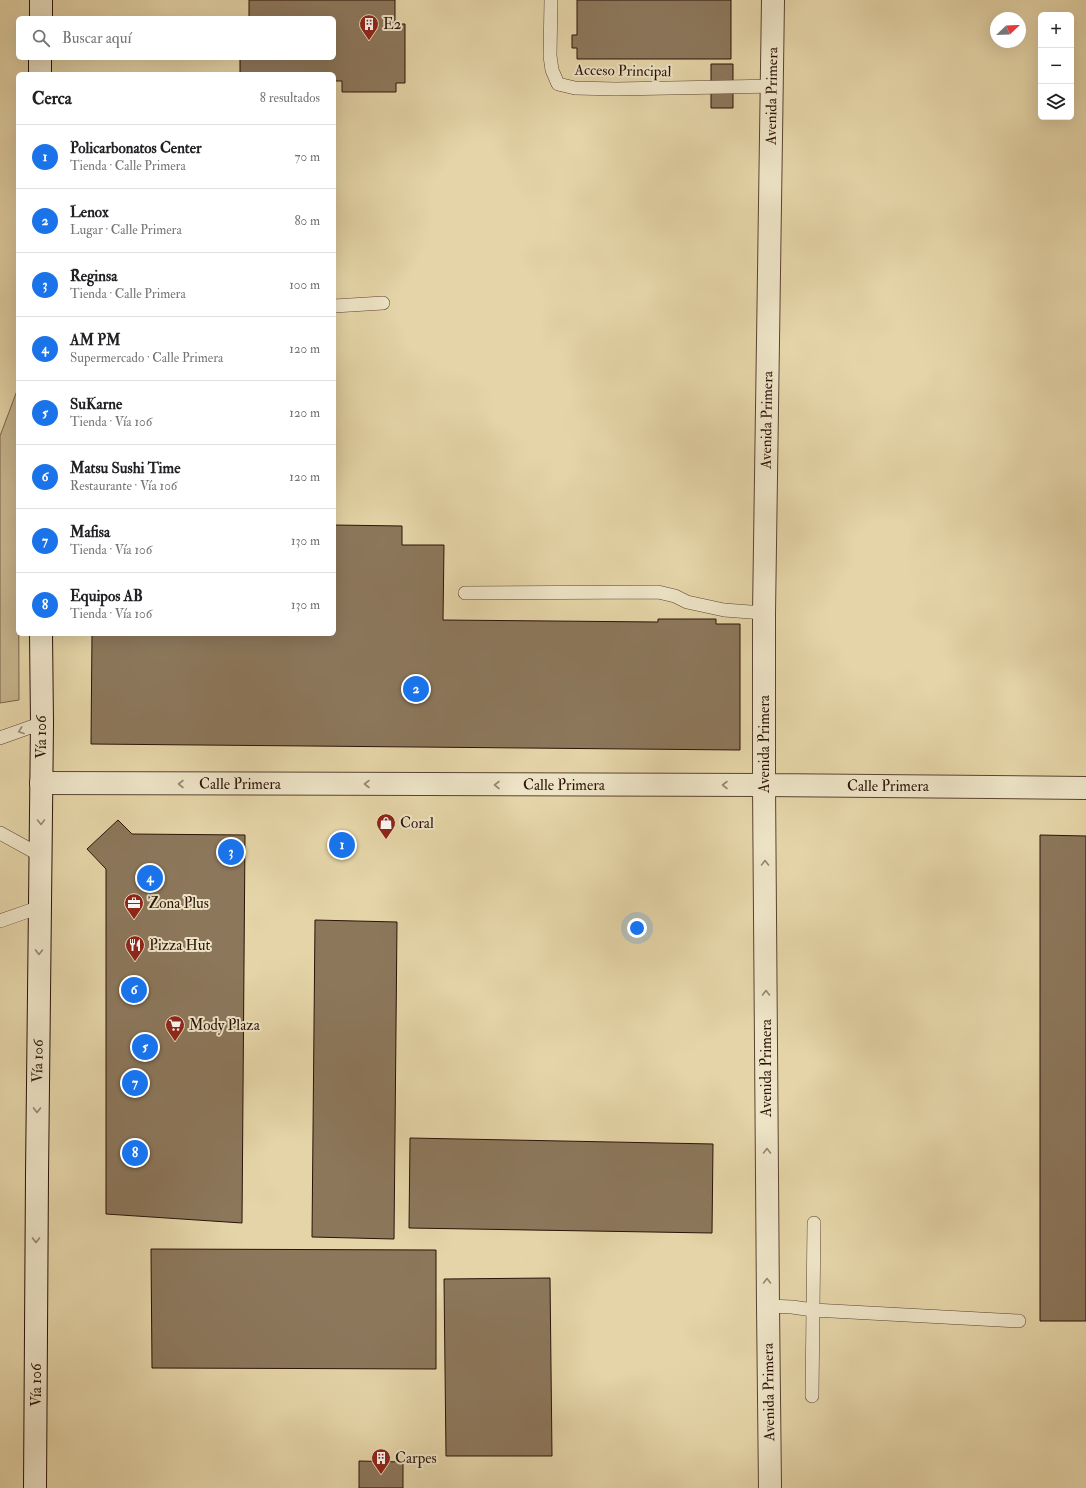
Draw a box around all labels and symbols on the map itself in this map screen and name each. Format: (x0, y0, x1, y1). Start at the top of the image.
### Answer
north arrow (990, 12, 1026, 48)
building icon: E2 (358, 13, 380, 41)
place label: E2 (383, 15, 402, 34)
street label: Avenida Primera (762, 46, 782, 146)
street label: Acceso Principal (573, 61, 672, 82)
street label: Avenida Primera (757, 370, 777, 470)
pin: 2 (403, 674, 429, 704)
street label: Avenida Primera (755, 694, 774, 794)
street label: Vía 106 (32, 714, 51, 759)
one-way arrow (17, 726, 24, 734)
street label: Calle Primera (199, 775, 282, 794)
street label: Calle Primera (523, 776, 606, 795)
street label: Calle Primera (847, 777, 930, 796)
one-way arrow (178, 780, 184, 788)
one-way arrow (364, 780, 370, 788)
one-way arrow (494, 780, 500, 789)
one-way arrow (722, 781, 728, 789)
shop icon: Coral (375, 812, 397, 840)
place label: Coral (400, 814, 434, 833)
one-way arrow (37, 819, 45, 825)
pin: 1 (329, 830, 355, 860)
pin: 3 (218, 837, 244, 867)
one-way arrow (761, 860, 769, 866)
pin: 4 (137, 863, 163, 893)
office icon: Zona Plus (123, 892, 145, 920)
place label: Zona Plus (148, 894, 209, 913)
your location (627, 918, 647, 938)
restaurant icon: Pizza Hut (124, 934, 146, 962)
place label: Pizza Hut (149, 936, 210, 955)
one-way arrow (35, 949, 43, 955)
pin: 6 (121, 975, 147, 1005)
one-way arrow (762, 990, 770, 996)
supermarket icon: Mody Plaza (164, 1014, 186, 1042)
place label: Mody Plaza (189, 1016, 261, 1035)
street label: Avenida Primera (757, 1018, 776, 1118)
pin: 5 (132, 1032, 158, 1062)
street label: Vía 106 (28, 1038, 48, 1083)
pin: 7 (122, 1068, 148, 1098)
one-way arrow (33, 1107, 41, 1113)
pin: 8 (122, 1138, 148, 1168)
one-way arrow (763, 1148, 771, 1154)
one-way arrow (32, 1237, 40, 1243)
one-way arrow (763, 1278, 771, 1284)
street label: Avenida Primera (759, 1342, 779, 1442)
street label: Vía 106 (27, 1362, 46, 1407)
building icon: Carpes (370, 1447, 392, 1475)
place label: Carpes (395, 1449, 437, 1469)

